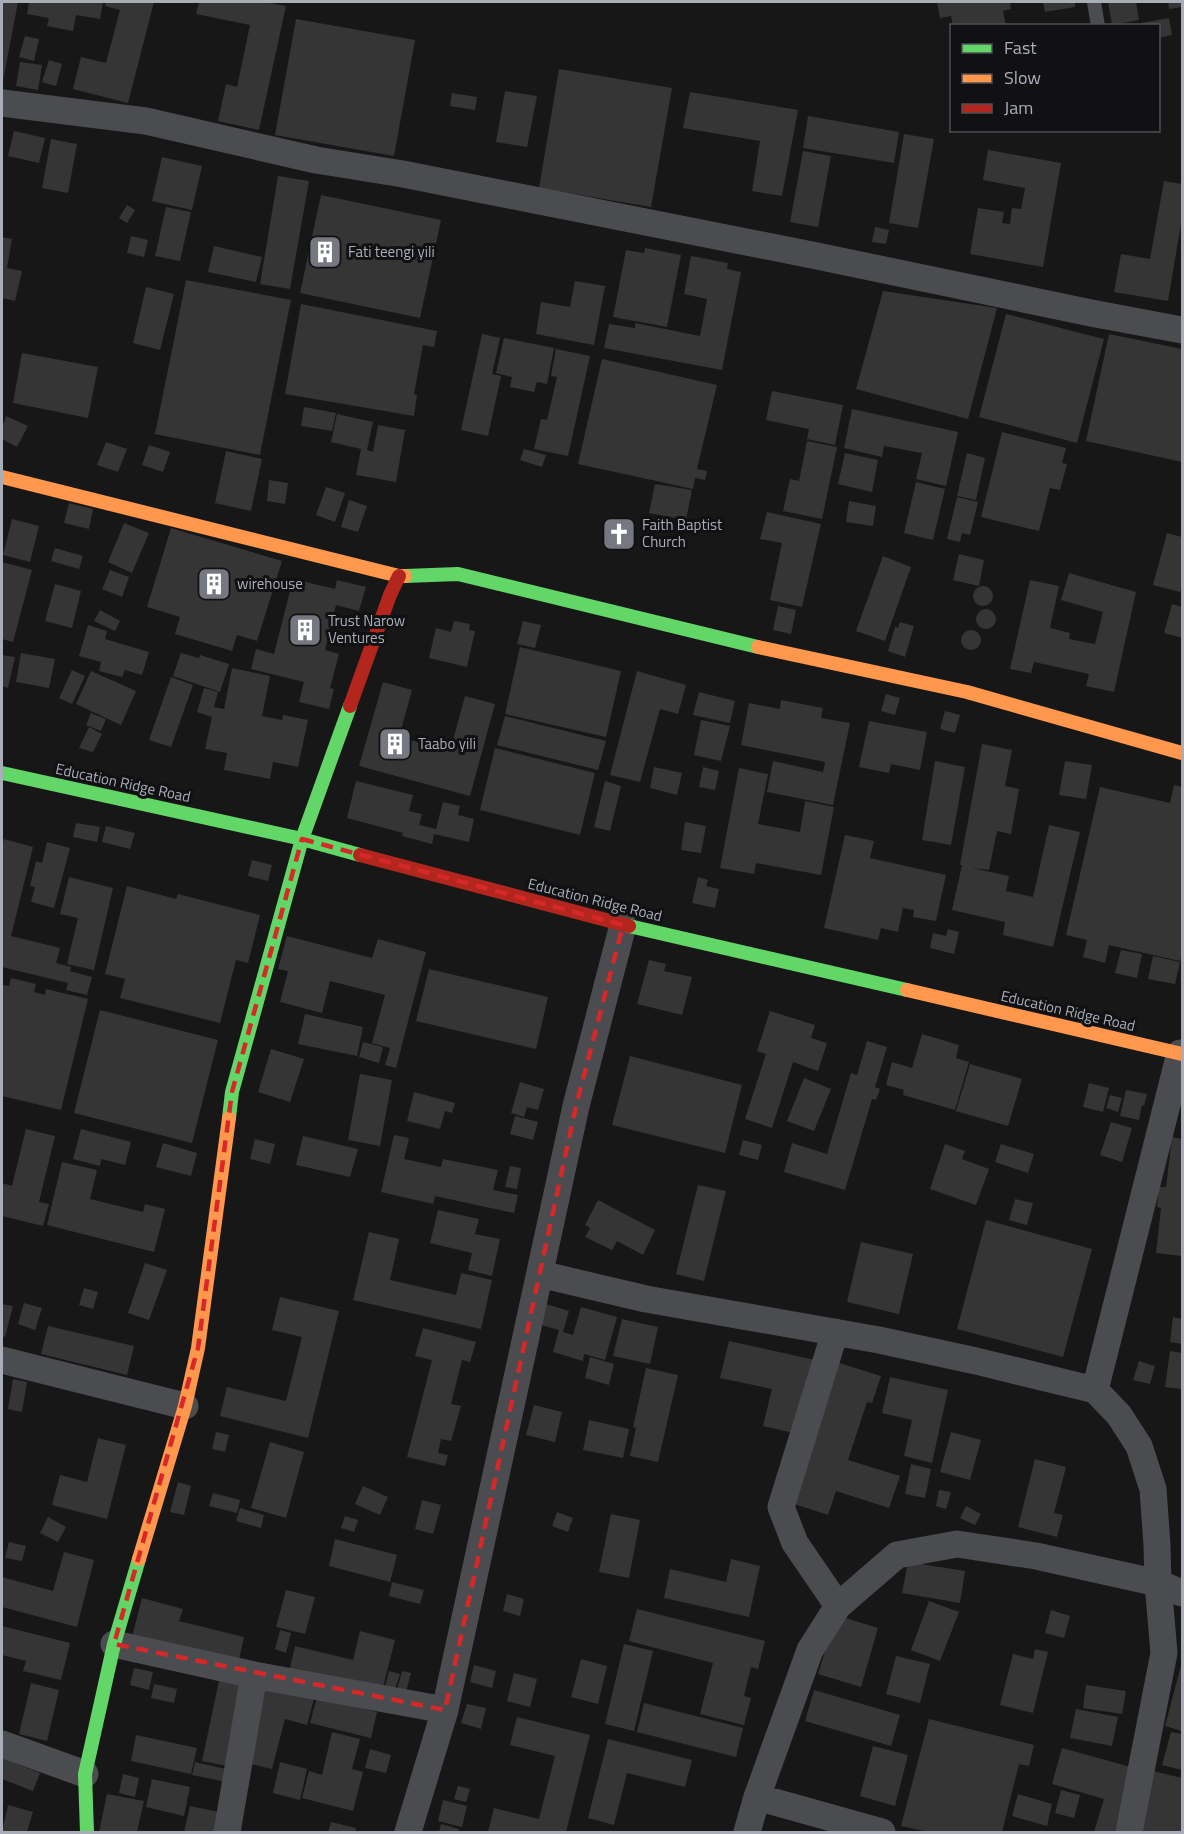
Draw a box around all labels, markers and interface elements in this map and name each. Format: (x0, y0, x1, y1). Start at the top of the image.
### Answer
legend (950, 24, 1160, 132)
text: Fast (1004, 34, 1037, 61)
text: Slow (1004, 64, 1041, 91)
text: Jam (1004, 94, 1033, 121)
building icon: Fati teengi yili (307, 234, 343, 270)
place label: Fati teengi yili (348, 240, 435, 263)
place label: Faith Baptist Church (642, 513, 723, 553)
church icon: Faith Baptist Church (601, 516, 637, 552)
building icon: wirehouse (196, 566, 232, 602)
place label: wirehouse (237, 572, 303, 595)
place label: Trust Narow Ventures (328, 609, 405, 649)
building icon: Trust Narow Ventures (287, 612, 323, 648)
building icon: Taabo yili (377, 726, 413, 762)
place label: Taabo yili (418, 732, 476, 755)
street label: Education Ridge Road (53, 757, 193, 808)
street label: Education Ridge Road (526, 872, 665, 927)
street label: Education Ridge Road (999, 984, 1138, 1037)

